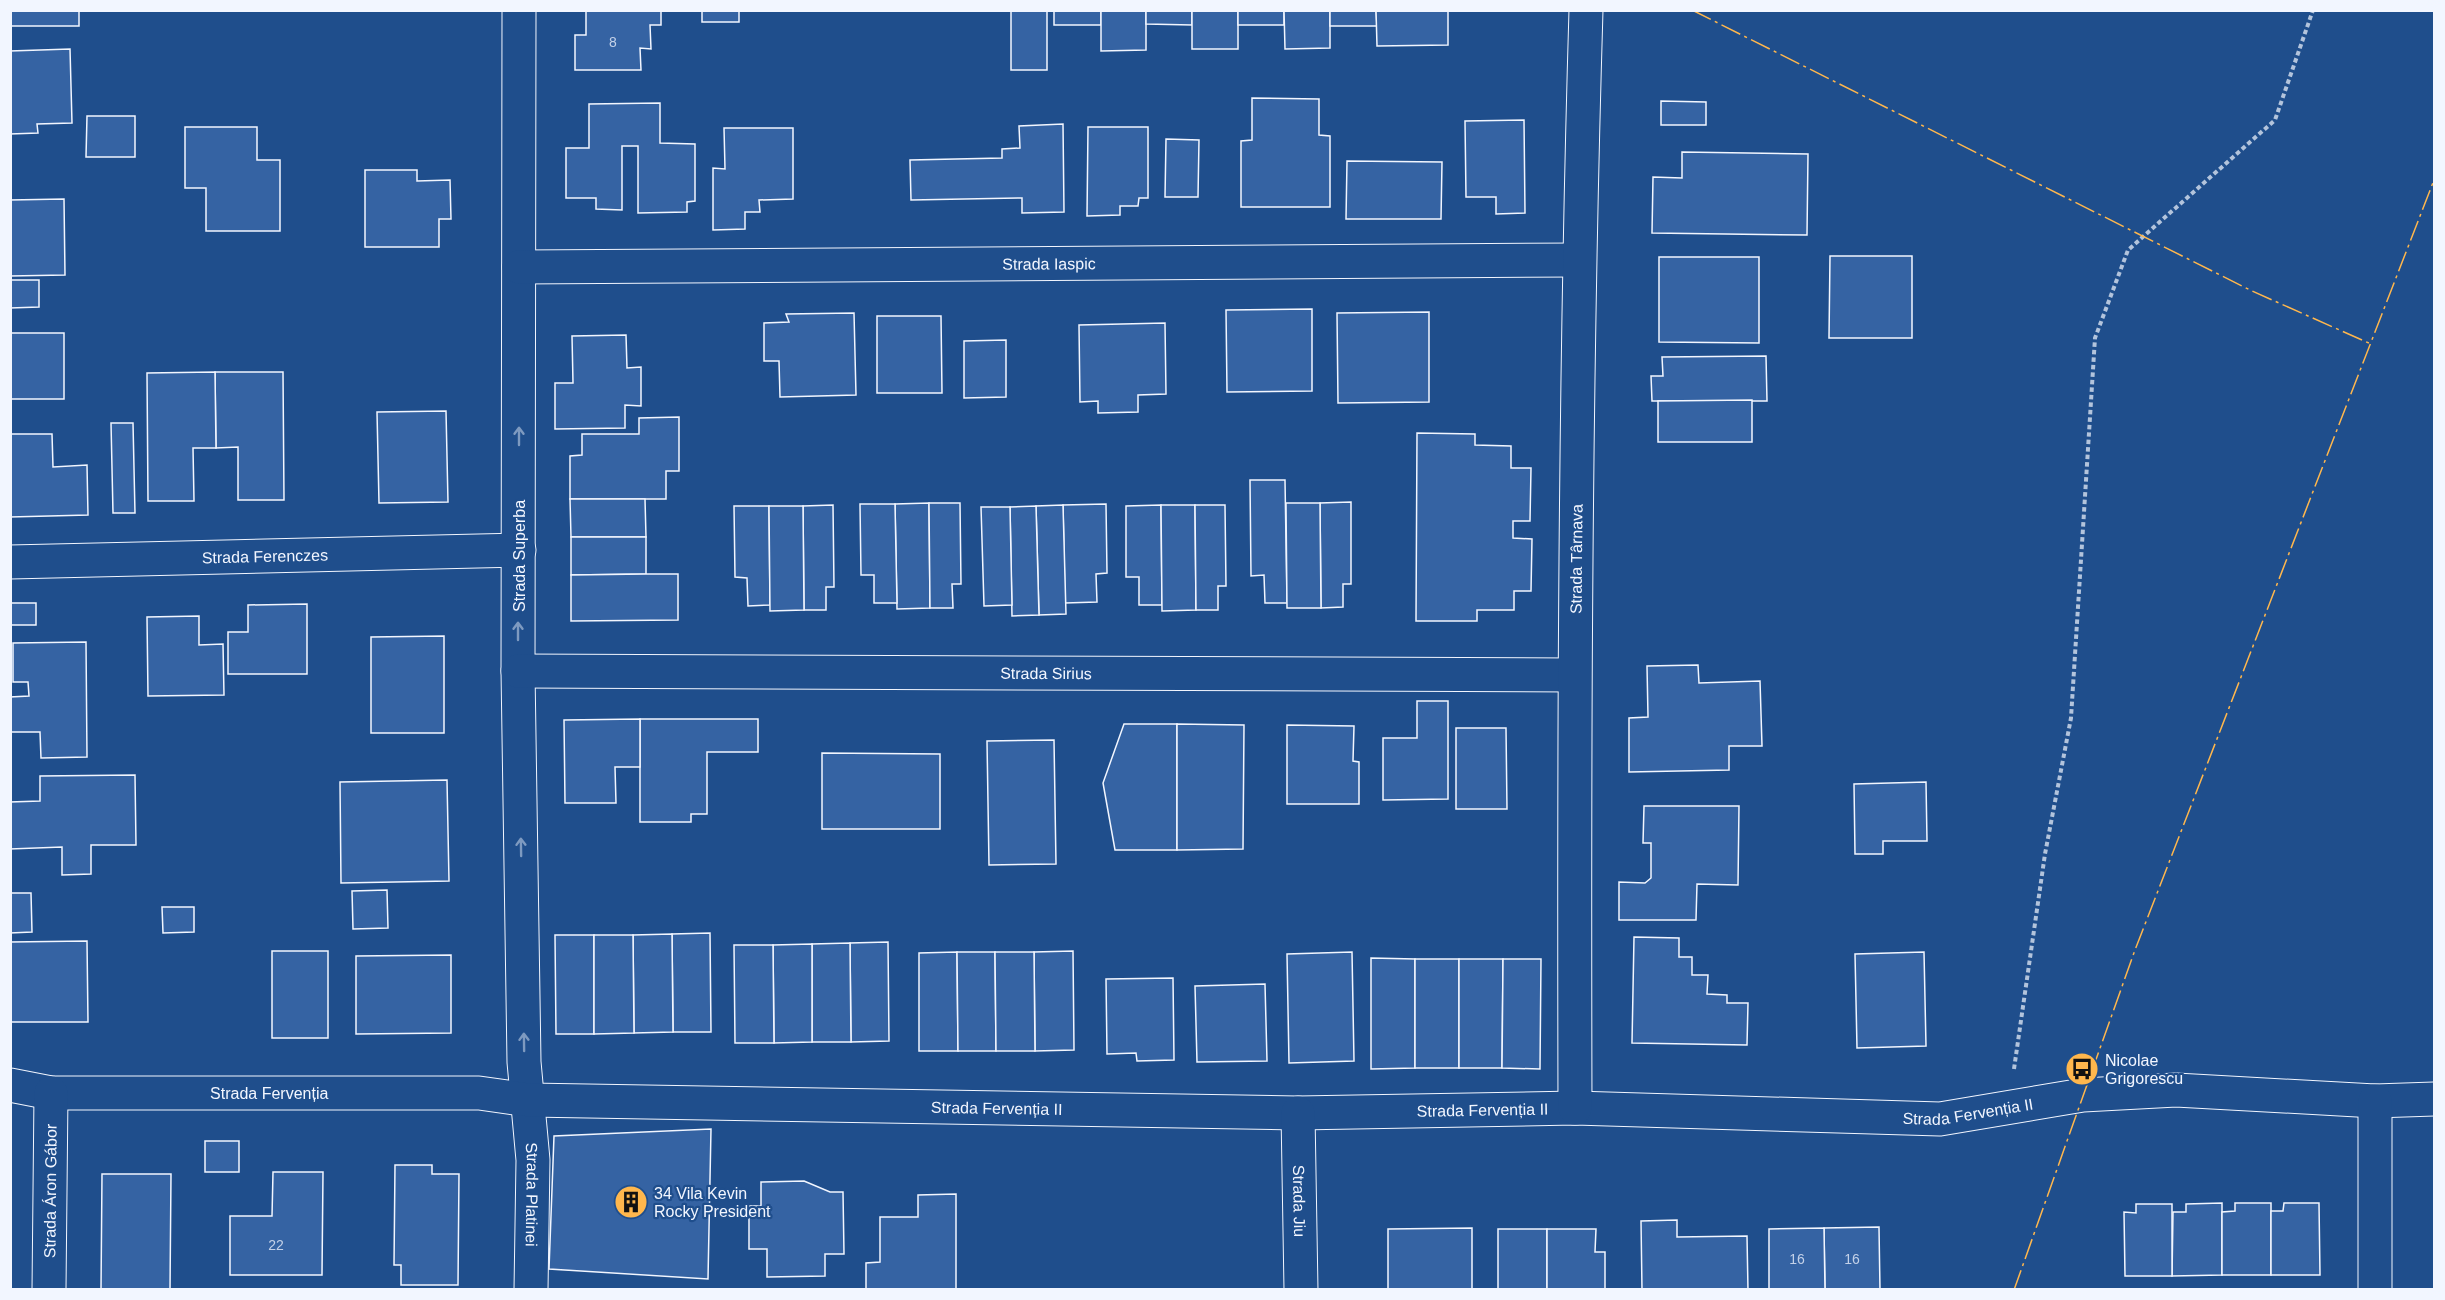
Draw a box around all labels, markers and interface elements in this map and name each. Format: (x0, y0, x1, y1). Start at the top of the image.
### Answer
house number: 8 (609, 34, 617, 50)
street label: Strada Iaspic (1002, 255, 1096, 272)
one-way arrow (513, 427, 525, 447)
street label: Strada Superba (511, 500, 528, 612)
street label: Strada Târnava (1567, 504, 1585, 614)
street label: Strada Ferenczes (202, 546, 328, 566)
one-way arrow (512, 622, 524, 642)
street label: Strada Sirius (1000, 664, 1092, 682)
one-way arrow (515, 838, 527, 858)
one-way arrow (518, 1033, 530, 1053)
bus stop icon: Nicolae Grigorescu (2064, 1051, 2100, 1087)
place label: Nicolae Grigorescu (2105, 1052, 2183, 1087)
street label: Strada Fervenția (210, 1085, 329, 1102)
street label: Strada Fervenția II (1902, 1095, 2034, 1128)
street label: Strada Fervenția II (931, 1098, 1063, 1118)
street label: Strada Fervenția II (1417, 1100, 1549, 1119)
street label: Strada Áron Gábor (40, 1123, 59, 1258)
street label: Strada Platinei (523, 1142, 542, 1247)
street label: Strada Jiu (1290, 1165, 1309, 1237)
building icon: 34 Vila Kevin Rocky President (613, 1184, 649, 1220)
place label: 34 Vila Kevin Rocky President (654, 1185, 771, 1220)
house number: 22 (268, 1237, 284, 1253)
house number: 16 (1789, 1251, 1805, 1267)
house number: 16 (1844, 1251, 1860, 1267)

